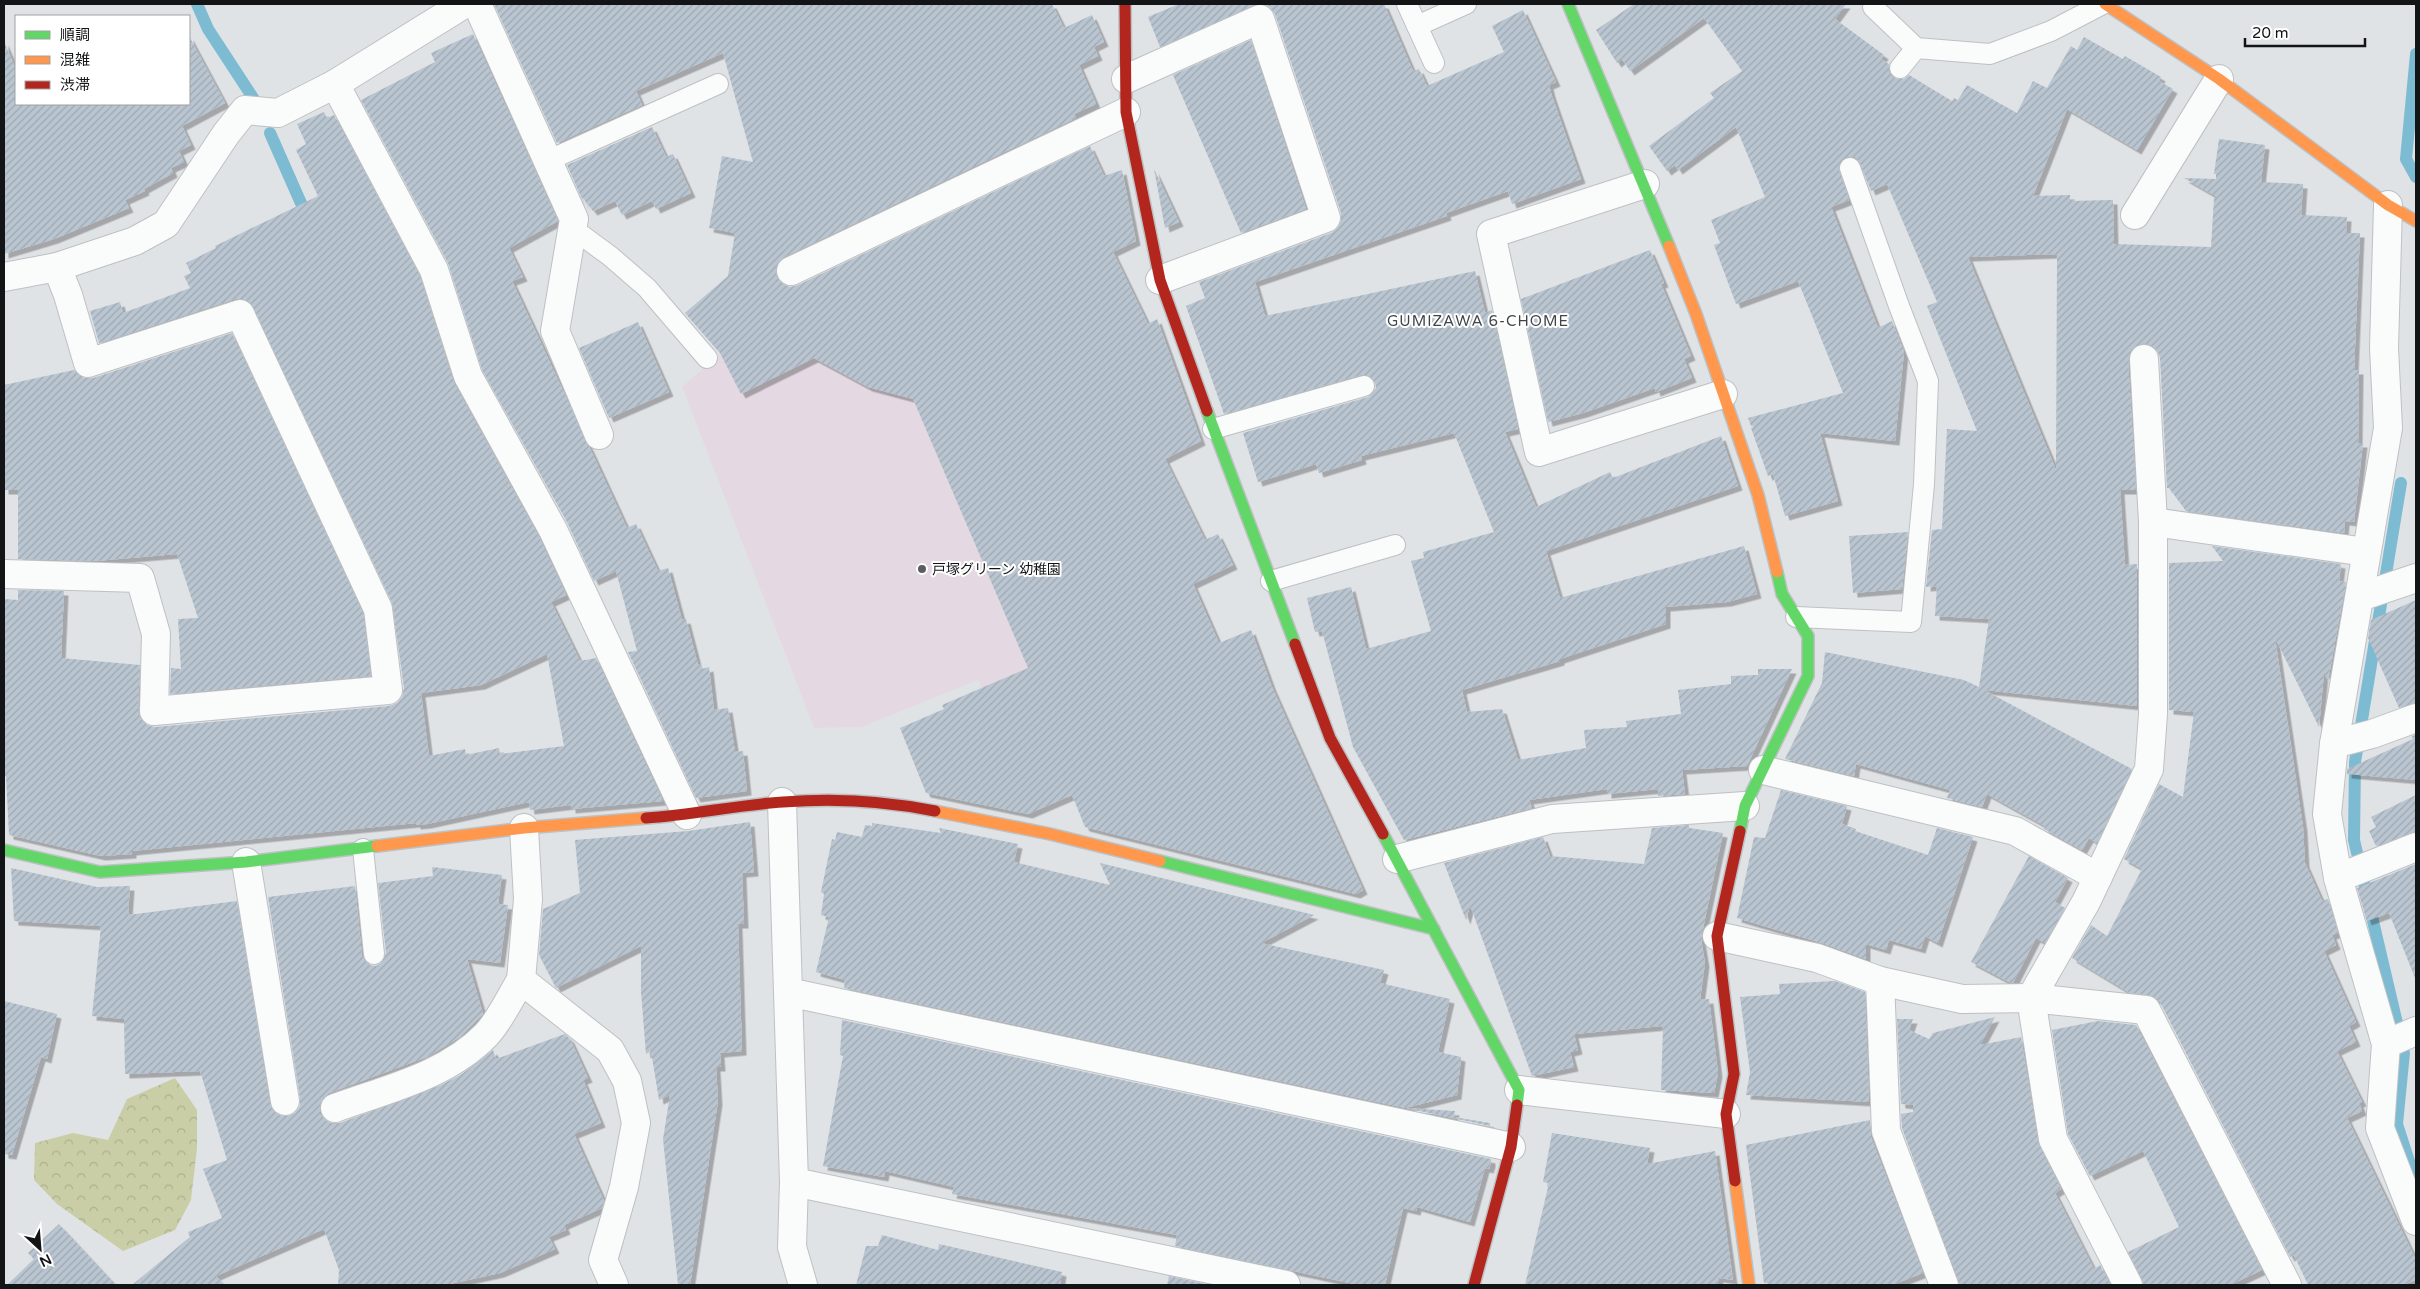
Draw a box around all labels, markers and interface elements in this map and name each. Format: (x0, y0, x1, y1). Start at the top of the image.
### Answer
legend (15, 15, 190, 105)
scale bar (2245, 15, 2365, 47)
text: 20 m (2252, 24, 2289, 42)
text: 順調 (60, 26, 90, 44)
text: 混雑 (60, 51, 90, 69)
text: 渋滞 (60, 76, 90, 94)
district label: GUMIZAWA 6-CHOME (1387, 312, 1569, 330)
place label: 戸塚グリーン 幼稚園 (932, 561, 1061, 578)
marker: 戸塚グリーン 幼稚園 (916, 563, 928, 575)
north arrow (15, 1224, 65, 1274)
text: N (37, 1250, 54, 1270)

